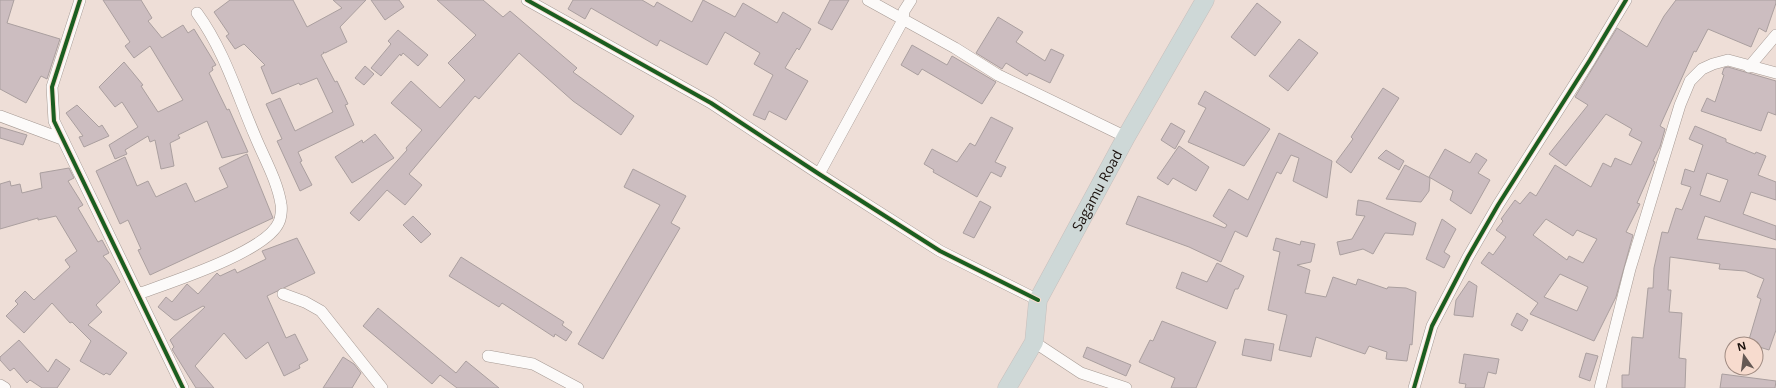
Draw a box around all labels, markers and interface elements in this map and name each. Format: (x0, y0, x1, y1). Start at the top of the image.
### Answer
street label: Sagamu Road (1067, 146, 1126, 234)
north arrow (1724, 336, 1764, 376)
text: N (1735, 337, 1748, 354)

